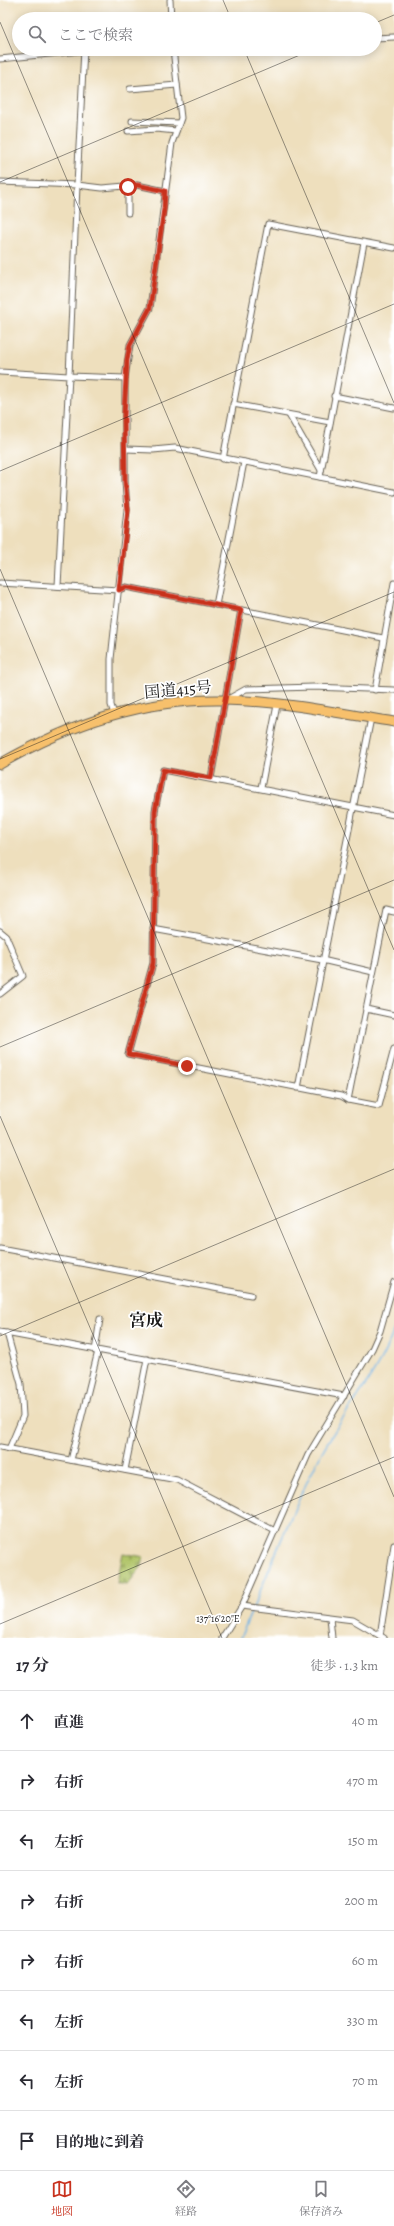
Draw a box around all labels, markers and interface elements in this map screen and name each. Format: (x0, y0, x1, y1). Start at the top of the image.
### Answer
search box (12, 12, 382, 56)
icon: search (26, 23, 48, 45)
text: ここで検索 (58, 25, 133, 45)
route start (119, 178, 137, 196)
street label: 国道415号 (143, 676, 213, 704)
route end (178, 1057, 196, 1075)
district label: 宮成 (129, 1309, 163, 1332)
text: 137°16'20"E (196, 1612, 240, 1625)
text: 17 分 (16, 1654, 49, 1677)
text: 徒歩 · 1.3 km (311, 1657, 378, 1674)
icon: ahead (16, 1710, 38, 1732)
text: 直進 (54, 1712, 84, 1732)
text: 40 m (352, 1712, 378, 1729)
icon: right (16, 1770, 38, 1792)
text: 右折 (54, 1772, 84, 1792)
text: 470 m (346, 1772, 378, 1789)
icon: left (16, 1830, 38, 1852)
text: 左折 (54, 1832, 84, 1852)
text: 150 m (348, 1832, 378, 1849)
icon: right (16, 1890, 38, 1912)
text: 右折 (54, 1892, 84, 1912)
text: 200 m (345, 1892, 378, 1909)
icon: right (16, 1950, 38, 1972)
text: 右折 (54, 1952, 84, 1972)
text: 60 m (352, 1952, 378, 1969)
icon: left (16, 2010, 38, 2032)
text: 左折 (54, 2012, 84, 2032)
text: 330 m (347, 2012, 378, 2029)
icon: left (16, 2070, 38, 2092)
text: 左折 (54, 2072, 84, 2092)
text: 70 m (352, 2072, 378, 2089)
icon: arrive (16, 2130, 38, 2152)
text: 目的地に到着 (54, 2132, 144, 2152)
tab: 地図 (51, 2178, 73, 2219)
tab: 経路 (175, 2178, 197, 2219)
tab: 保存済み (299, 2178, 343, 2219)

